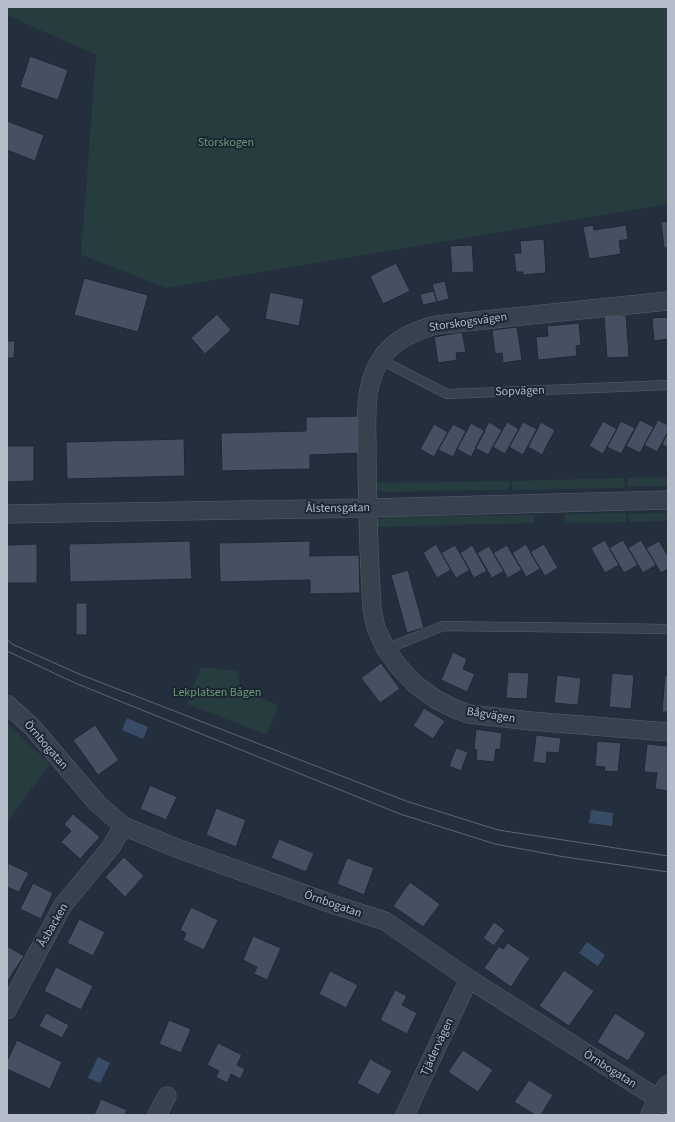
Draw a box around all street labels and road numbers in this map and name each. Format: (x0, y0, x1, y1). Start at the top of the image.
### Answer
street label: Storskogsvägen (428, 308, 508, 336)
street label: Sopvägen (495, 382, 545, 400)
street label: Ålstensgatan (306, 499, 370, 517)
street label: Bågvägen (466, 703, 516, 727)
street label: Örnbogatan (20, 717, 72, 773)
street label: Örnbogatan (302, 886, 364, 922)
street label: Åsbacken (34, 900, 72, 950)
street label: Tjädervägen (416, 1015, 458, 1079)
street label: Örnbogatan (580, 1046, 640, 1092)

